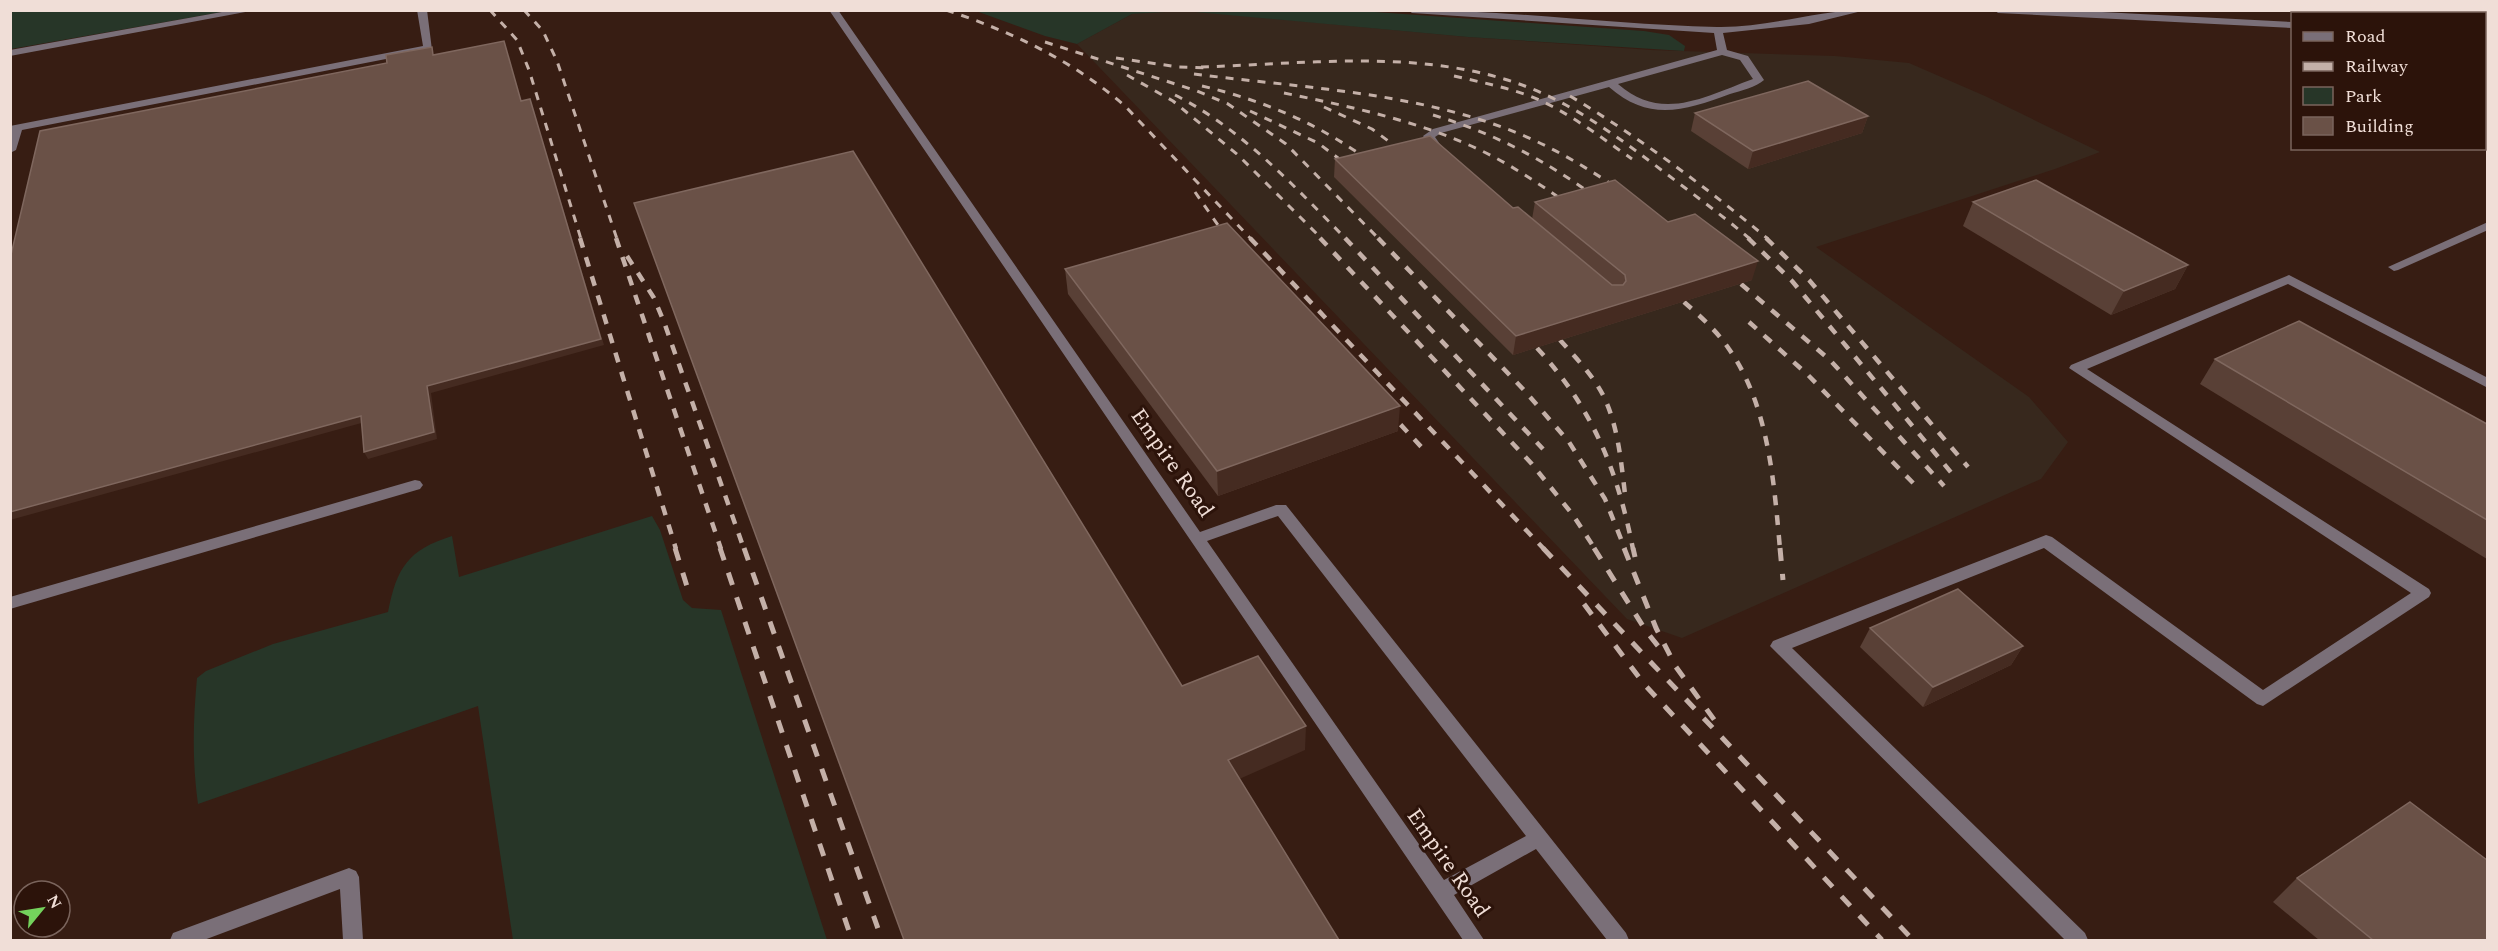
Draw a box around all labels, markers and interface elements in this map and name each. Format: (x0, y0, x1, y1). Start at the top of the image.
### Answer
legend (2291, 12, 2486, 150)
text: Road (2345, 23, 2386, 50)
text: Railway (2345, 53, 2409, 80)
text: Park (2345, 83, 2382, 110)
text: Building (2345, 113, 2414, 140)
street label: Empire Road (1122, 401, 1222, 525)
street label: Empire Road (1398, 801, 1498, 925)
north arrow (12, 879, 72, 939)
text: N (40, 890, 68, 914)

